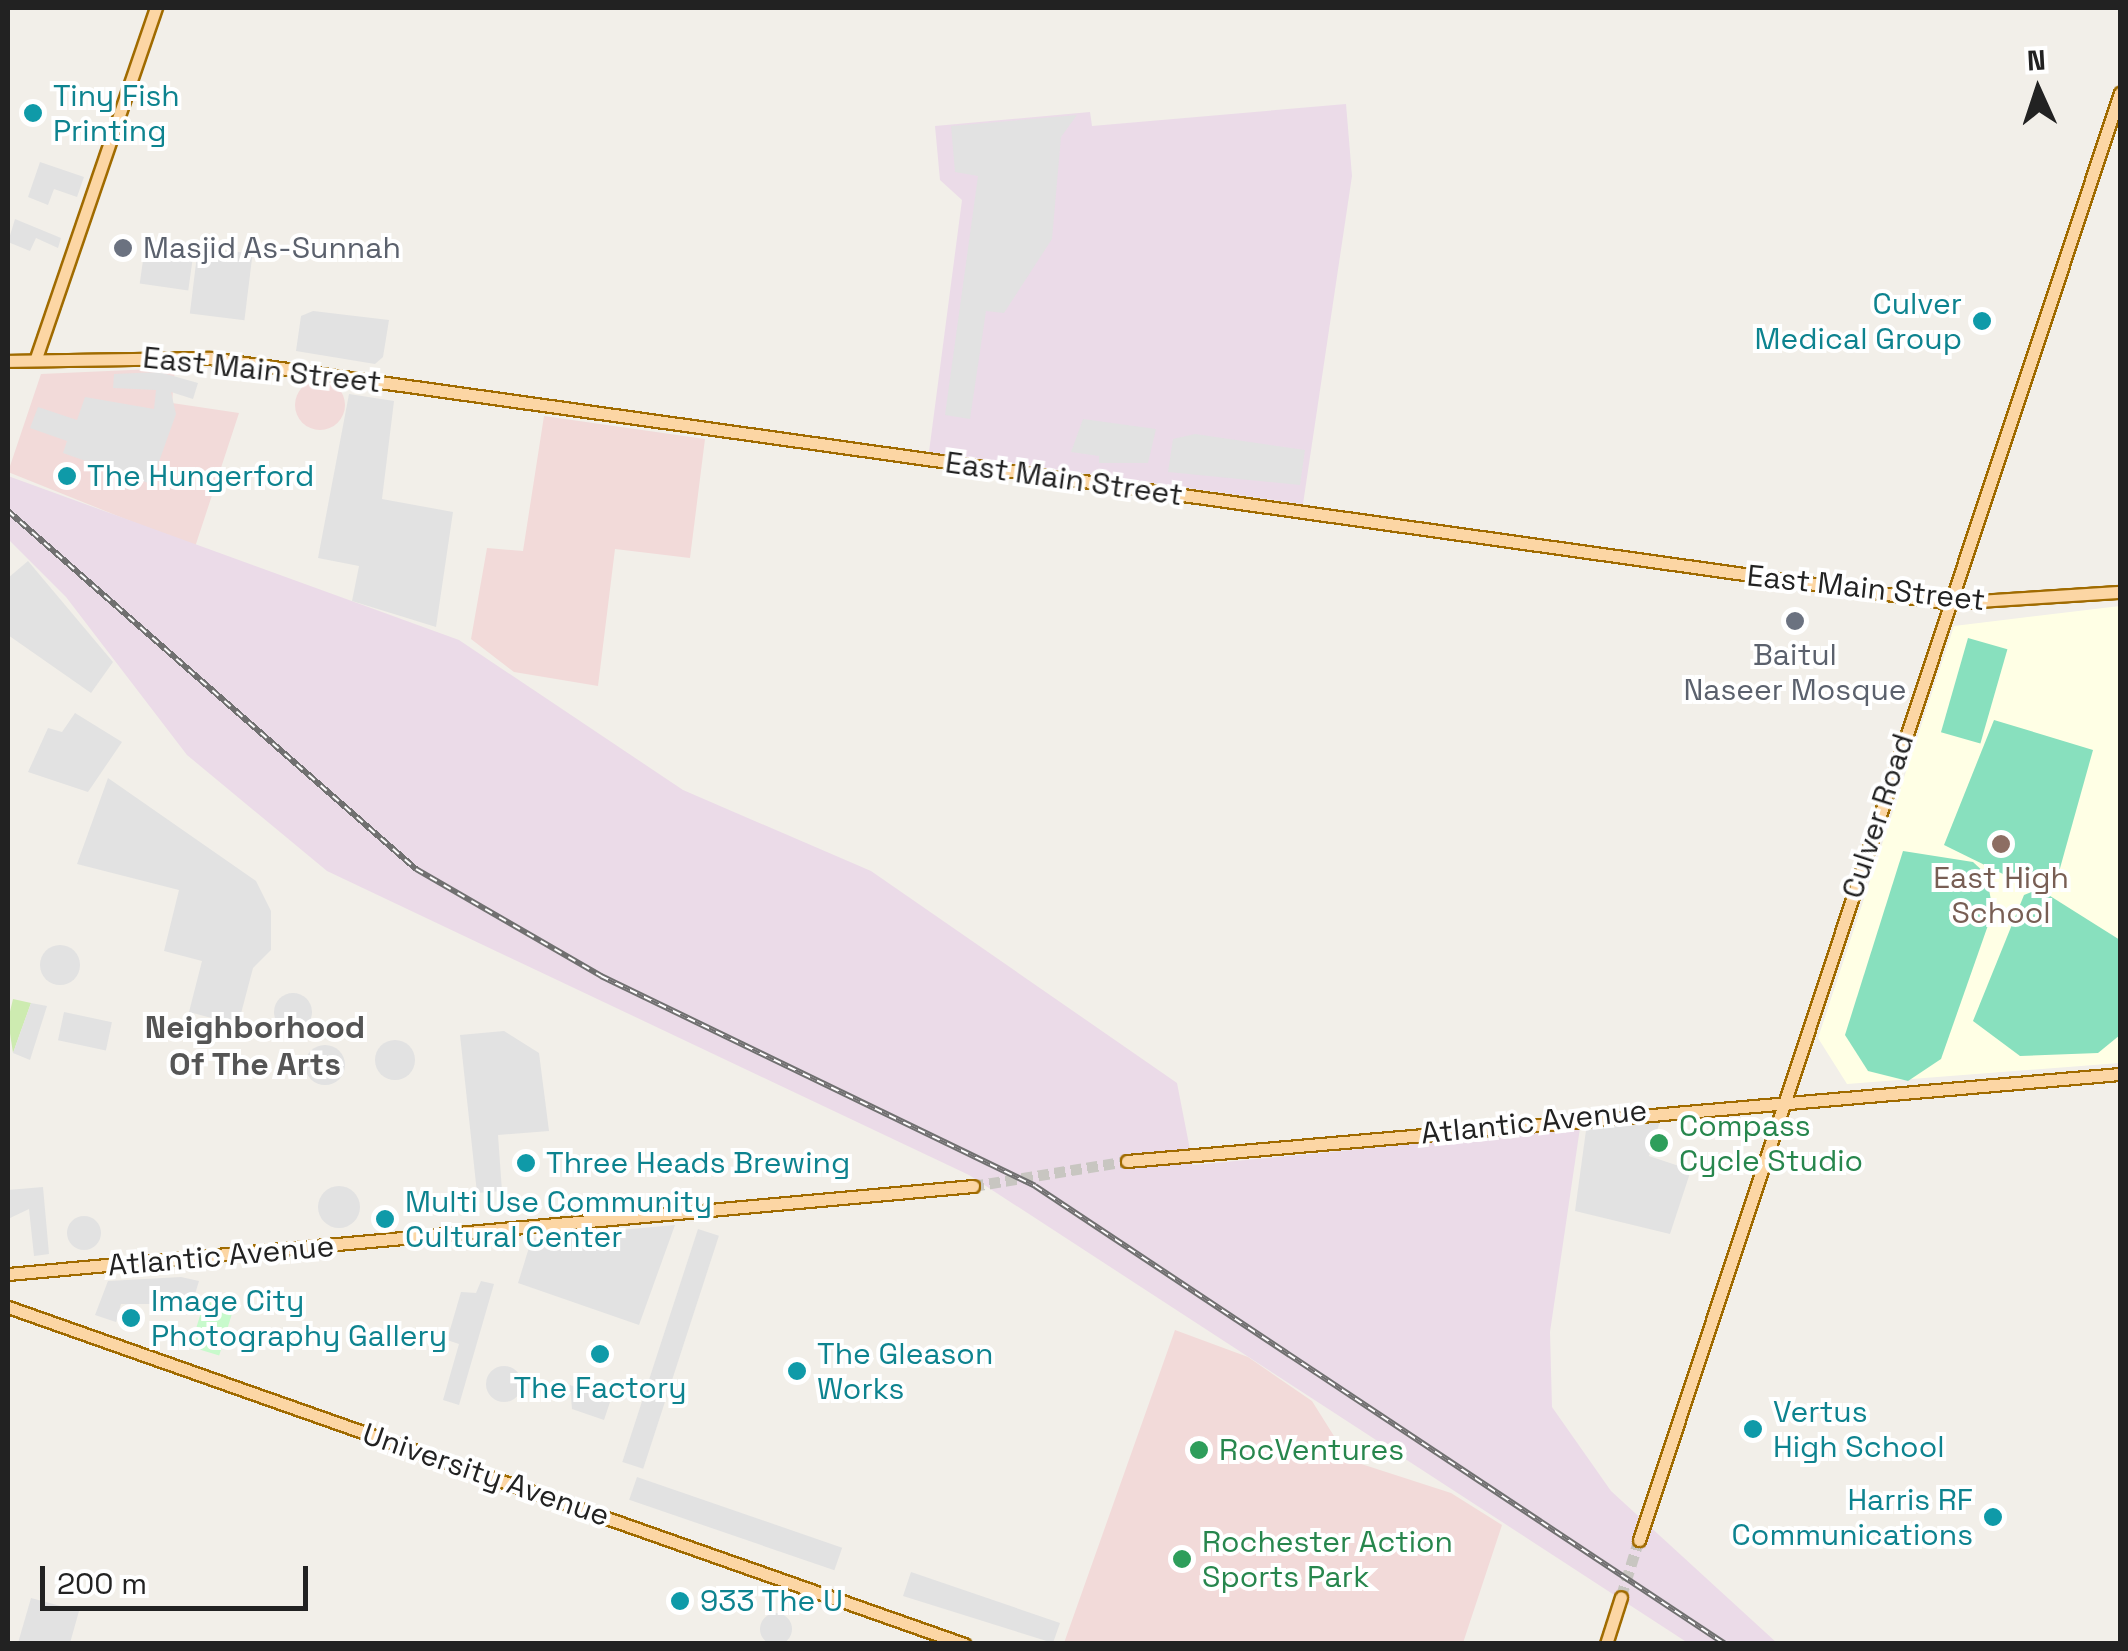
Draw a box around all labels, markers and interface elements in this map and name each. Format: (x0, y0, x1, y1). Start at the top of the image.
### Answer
north arrow (1988, 40, 2088, 140)
text: N (2026, 42, 2047, 79)
place label: Tiny Fish Printing (53, 78, 180, 148)
marker: Tiny Fish Printing (22, 102, 44, 124)
place label: Masjid As-Sunnah (143, 230, 401, 266)
marker: Masjid As-Sunnah (112, 237, 134, 259)
place label: Culver Medical Group (1755, 286, 1962, 356)
marker: Culver Medical Group (1971, 310, 1993, 332)
street label: East Main Street (141, 340, 383, 400)
street label: East Main Street (943, 445, 1185, 513)
place label: The Hungerford (87, 458, 314, 494)
marker: The Hungerford (56, 465, 78, 487)
street label: East Main Street (1745, 558, 1987, 618)
marker: Baitul Naseer Mosque (1784, 610, 1806, 632)
place label: Baitul Naseer Mosque (1683, 637, 1907, 708)
street label: Culver Road (1834, 729, 1922, 903)
marker: East High School (1990, 833, 2012, 855)
place label: East High School (1933, 860, 2069, 930)
district label: Neighborhood Of The Arts (145, 1009, 365, 1084)
street label: Atlantic Avenue (1419, 1092, 1649, 1152)
place label: Compass Cycle Studio (1679, 1108, 1863, 1178)
marker: Compass Cycle Studio (1648, 1132, 1670, 1154)
place label: Three Heads Brewing (546, 1145, 850, 1181)
marker: Three Heads Brewing (515, 1152, 537, 1174)
place label: Multi Use Community Cultural Center (405, 1184, 712, 1254)
marker: Multi Use Community Cultural Center (374, 1208, 396, 1230)
street label: Atlantic Avenue (106, 1228, 336, 1284)
place label: Image City Photography Gallery (151, 1283, 447, 1354)
marker: Image City Photography Gallery (120, 1307, 142, 1329)
place label: The Gleason Works (817, 1336, 993, 1406)
marker: The Factory (589, 1343, 611, 1365)
marker: The Gleason Works (786, 1360, 808, 1382)
place label: The Factory (513, 1370, 687, 1406)
place label: Vertus High School (1773, 1394, 1945, 1464)
street label: University Avenue (358, 1416, 614, 1534)
marker: Vertus High School (1742, 1418, 1764, 1440)
place label: RocVentures (1219, 1432, 1404, 1468)
marker: RocVentures (1188, 1439, 1210, 1461)
place label: Harris RF Communications (1732, 1482, 1973, 1552)
marker: Harris RF Communications (1982, 1506, 2004, 1528)
place label: Rochester Action Sports Park (1202, 1524, 1453, 1594)
scale bar (45, 1546, 312, 1608)
marker: Rochester Action Sports Park (1171, 1548, 1193, 1570)
text: 200 m (57, 1564, 147, 1603)
place label: 933 The U (700, 1583, 844, 1619)
marker: 933 The U (669, 1590, 691, 1612)

